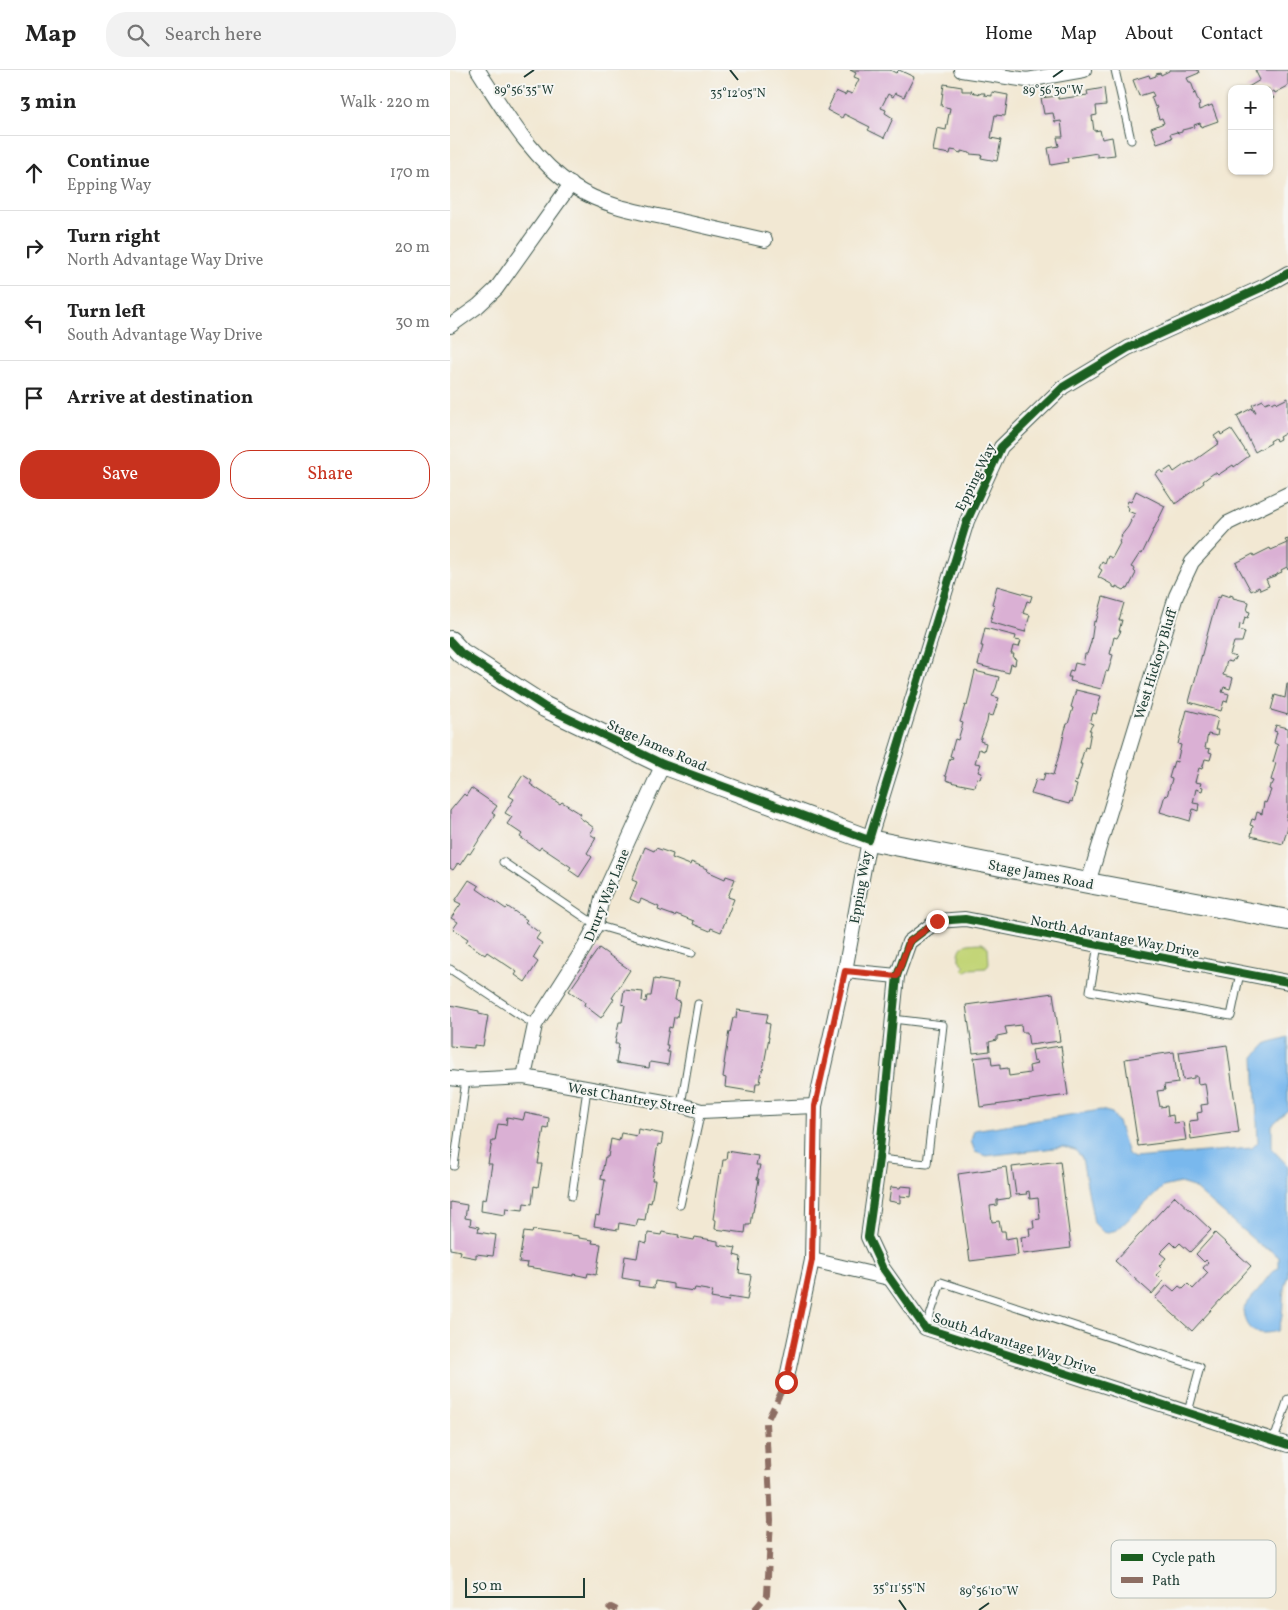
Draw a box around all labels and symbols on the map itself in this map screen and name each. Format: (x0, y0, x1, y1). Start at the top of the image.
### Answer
text: 89°56'35"W (494, 83, 554, 99)
text: 89°56'30"W (1023, 83, 1083, 99)
text: 35°12'05"N (710, 86, 766, 102)
street label: Epping Way (952, 440, 1001, 515)
street label: West Hickory Bluff (1131, 605, 1183, 722)
street label: Stage James Road (604, 716, 709, 777)
street label: Drury Way Lane (580, 846, 635, 945)
street label: Epping Way (846, 849, 877, 925)
street label: Stage James Road (986, 856, 1095, 895)
route end (926, 910, 949, 933)
street label: North Advantage Way Drive (1029, 912, 1201, 963)
street label: West Chantrey Street (566, 1079, 697, 1120)
street label: South Advantage Way Drive (930, 1309, 1099, 1380)
route start (775, 1371, 798, 1394)
legend (1111, 1540, 1276, 1598)
text: Cycle path (1152, 1549, 1216, 1568)
text: Path (1152, 1572, 1180, 1591)
scale bar (465, 1575, 585, 1598)
text: 35°11'55"N (873, 1581, 925, 1597)
text: 89°56'10"W (959, 1584, 1019, 1600)

